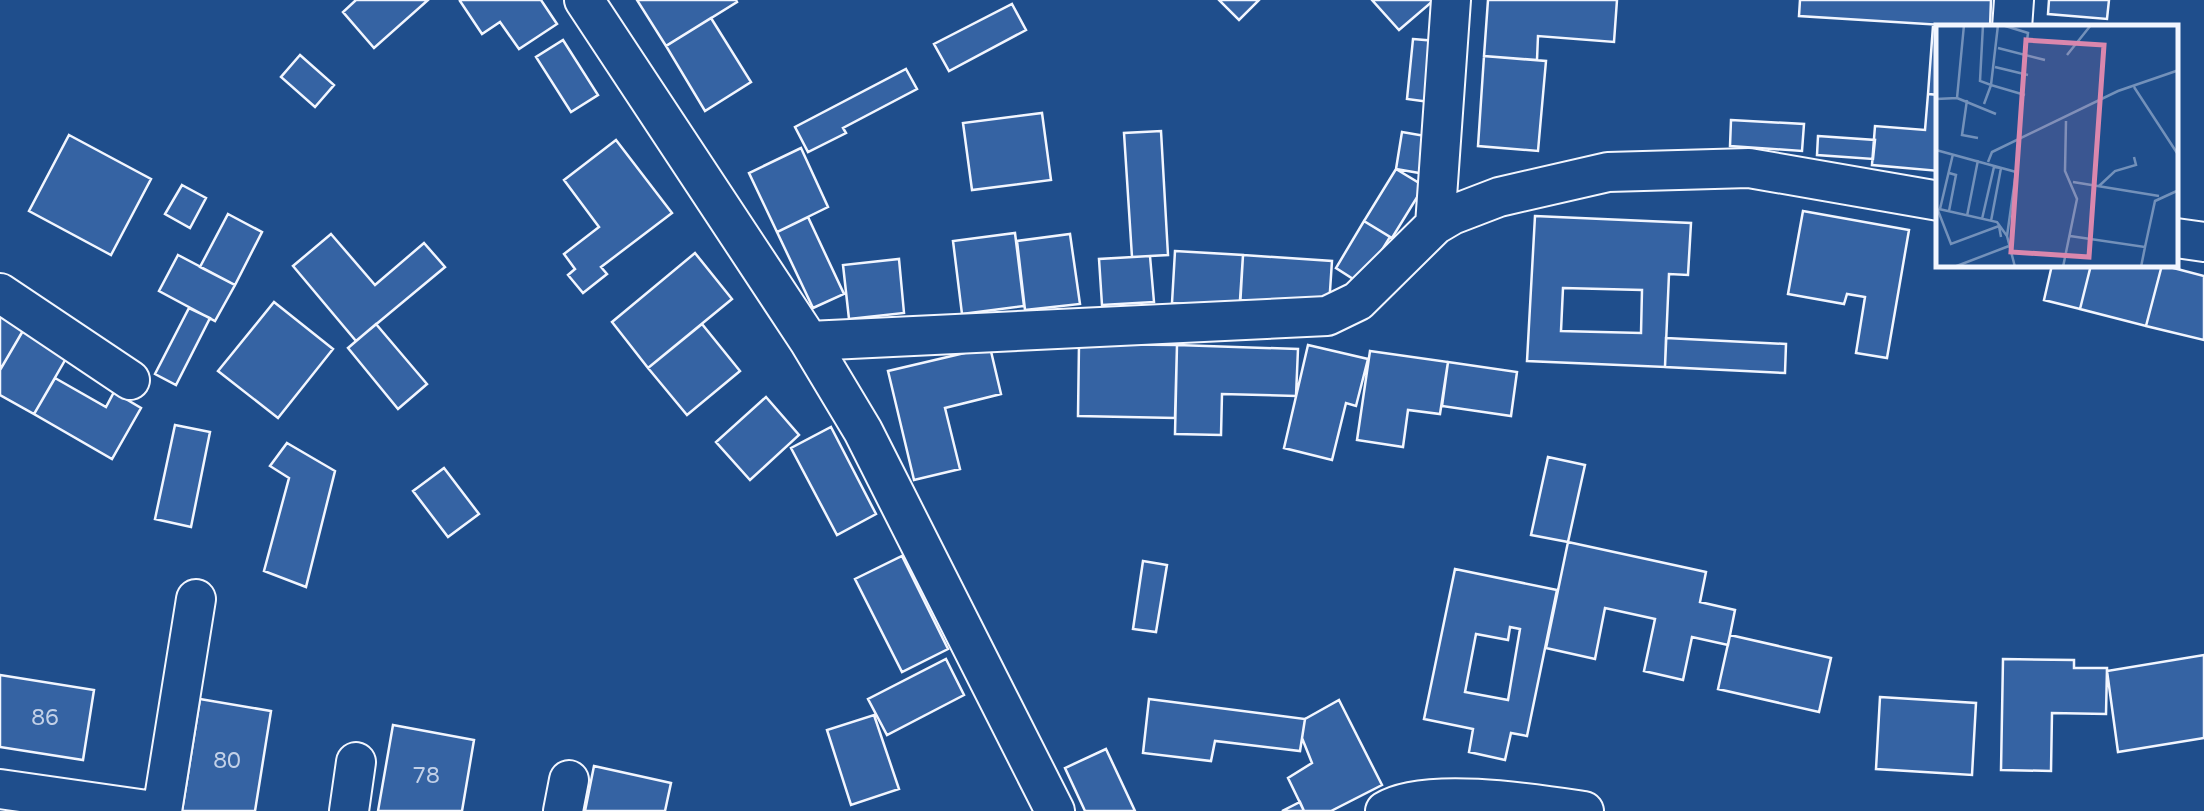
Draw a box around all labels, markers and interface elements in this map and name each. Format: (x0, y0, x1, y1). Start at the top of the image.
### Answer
inset map (1936, 25, 2179, 268)
house number: 86 (31, 705, 59, 731)
house number: 80 (213, 748, 241, 774)
house number: 78 (412, 763, 440, 789)

